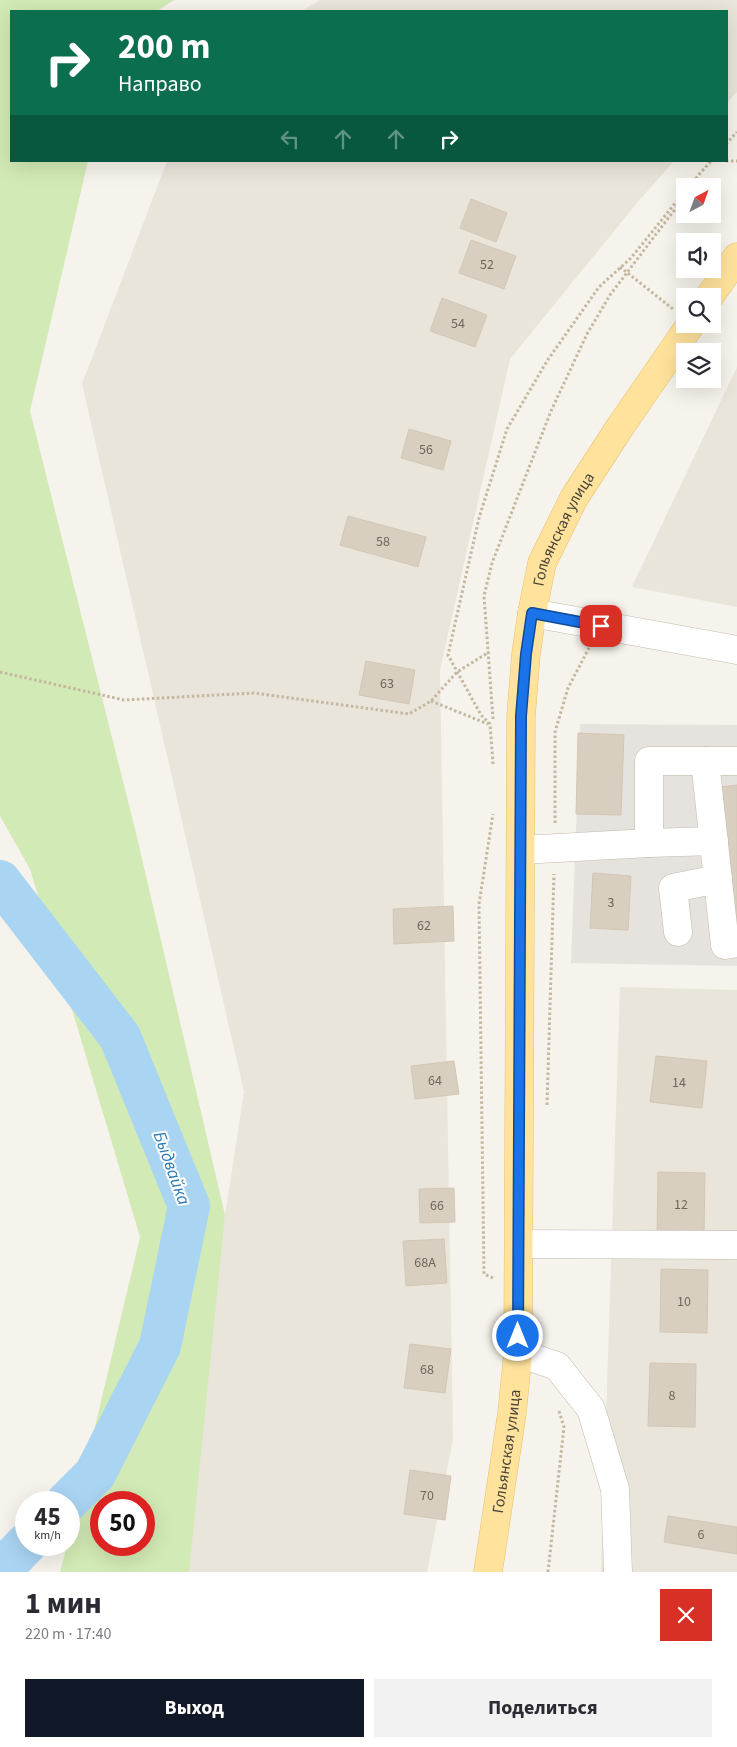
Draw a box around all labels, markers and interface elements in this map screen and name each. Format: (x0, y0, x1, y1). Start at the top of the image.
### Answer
text: 200 m (118, 22, 210, 72)
icon: right (35, 30, 100, 95)
text: Направо (118, 68, 202, 100)
icon: left (276, 125, 304, 153)
icon: ahead (329, 125, 357, 153)
icon: ahead (382, 125, 410, 153)
icon: right (435, 125, 463, 153)
north arrow (676, 178, 721, 222)
map controls (676, 178, 721, 388)
button: sound (676, 233, 721, 278)
house number: 52 (480, 255, 494, 275)
button: search (676, 288, 721, 333)
house number: 54 (451, 314, 465, 334)
button: layers (676, 343, 721, 388)
house number: 56 (419, 440, 433, 460)
street label: Гольянская улица (528, 468, 600, 588)
house number: 58 (376, 532, 390, 552)
pin (580, 605, 622, 647)
icon: arrive (587, 612, 615, 640)
house number: 63 (380, 674, 394, 694)
house number: 3 (608, 893, 615, 913)
house number: 62 (417, 916, 431, 936)
house number: 64 (428, 1071, 442, 1091)
house number: 14 (672, 1073, 686, 1093)
water label: Быдвайка (147, 1128, 197, 1209)
house number: 12 (674, 1195, 688, 1215)
house number: 66 (430, 1196, 444, 1216)
house number: 68А (414, 1253, 436, 1273)
house number: 10 (677, 1292, 691, 1312)
position arrow (491, 1309, 543, 1361)
house number: 68 (420, 1360, 434, 1380)
house number: 8 (669, 1386, 676, 1406)
street label: Гольянская улица (487, 1388, 526, 1515)
house number: 70 (420, 1486, 434, 1506)
speed limit sign: 50 (90, 1491, 155, 1556)
text: 45 (34, 1499, 61, 1535)
house number: 6 (698, 1525, 705, 1545)
text: km/h (34, 1527, 61, 1544)
text: 1 мин (25, 1582, 102, 1625)
button: close (660, 1589, 712, 1641)
text: 220 m · 17:40 (25, 1623, 112, 1645)
button: Выход (25, 1679, 364, 1737)
button: Поделиться (374, 1679, 712, 1737)

